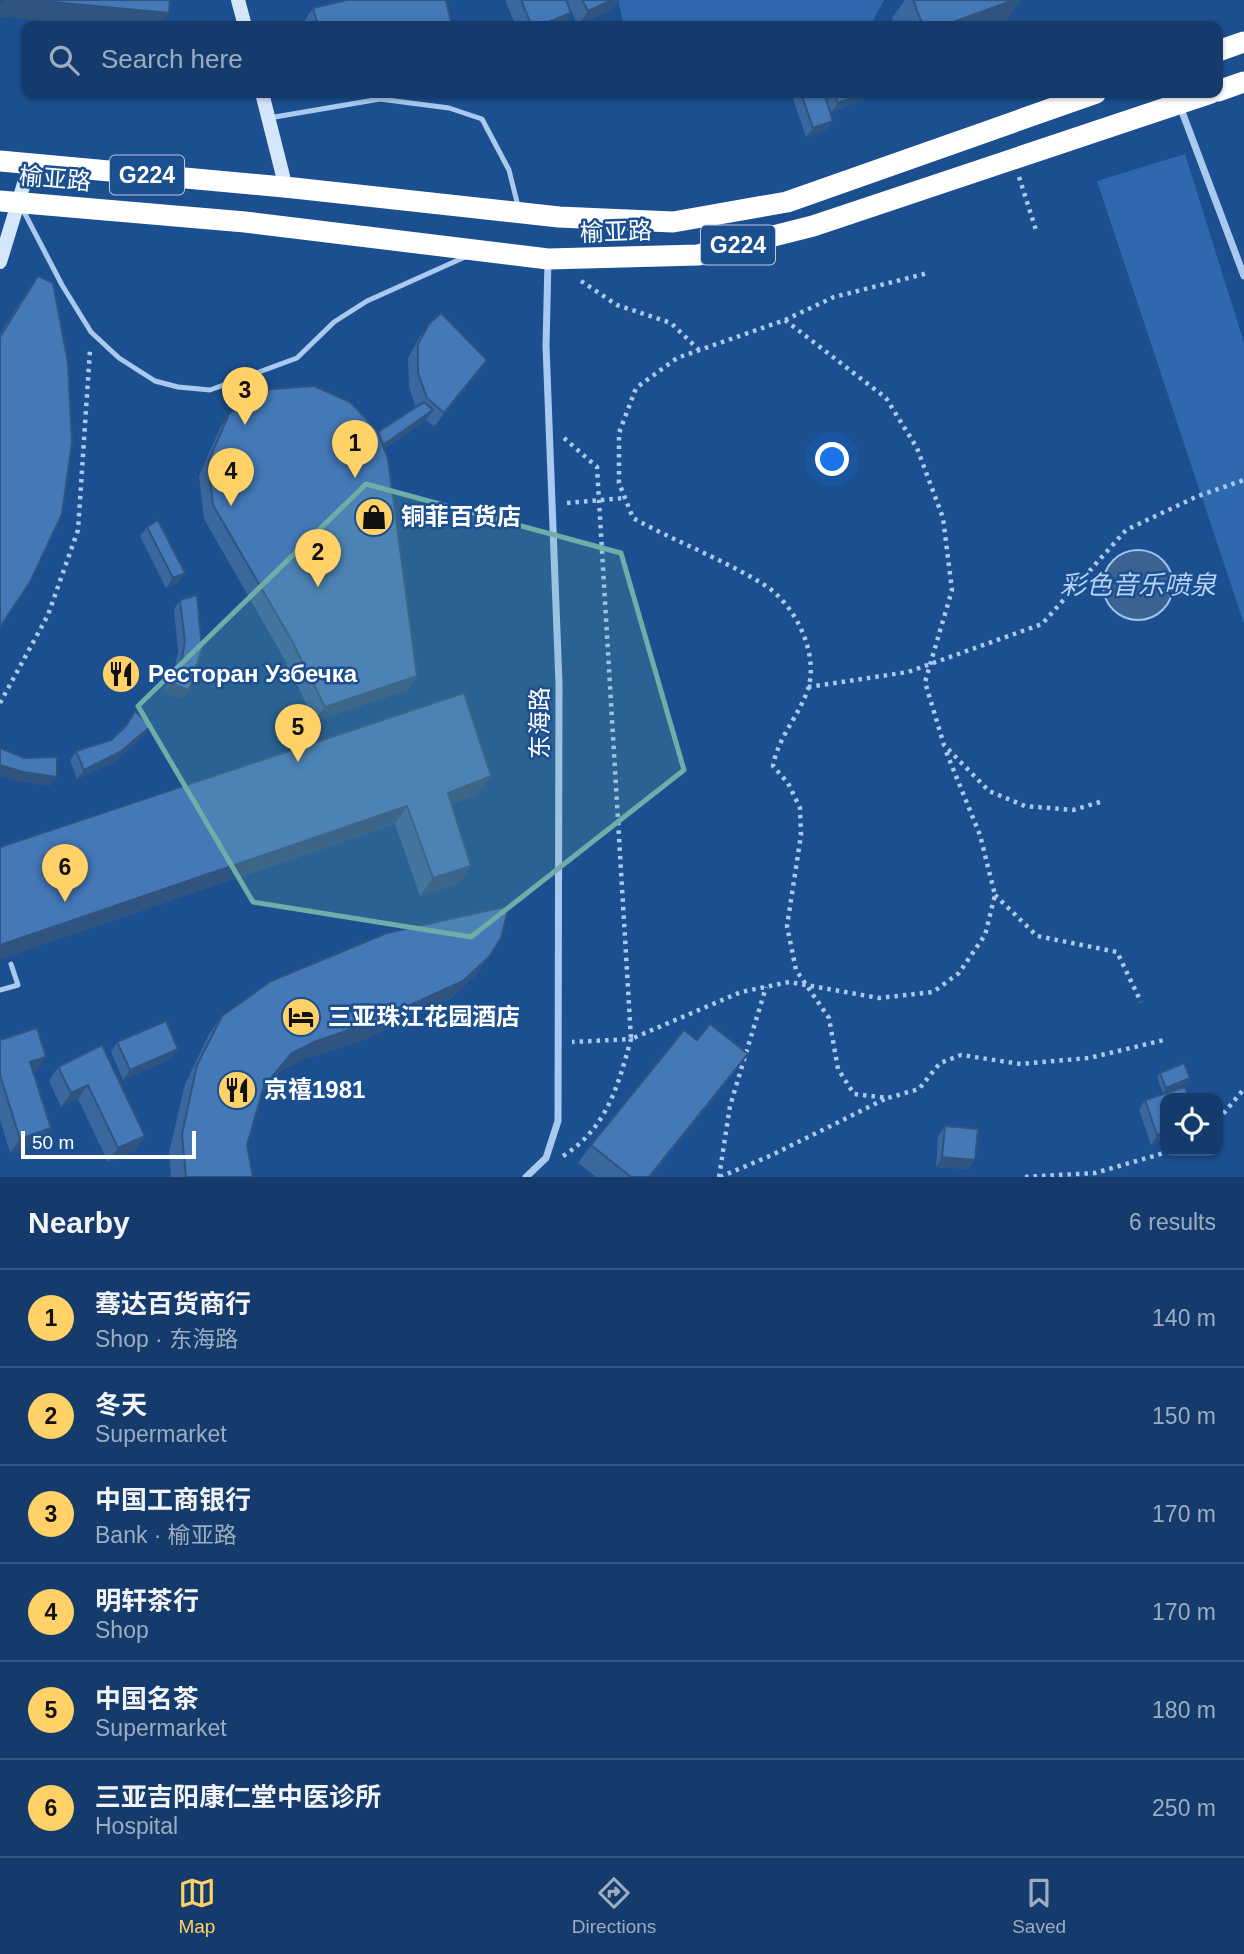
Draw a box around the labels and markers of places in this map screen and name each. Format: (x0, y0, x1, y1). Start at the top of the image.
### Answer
pin: 3 (222, 367, 268, 425)
pin: 1 (332, 420, 378, 478)
pin: 4 (208, 448, 254, 506)
shop icon: 铜菲百货店 (353, 496, 395, 538)
place label: 铜菲百货店 (401, 503, 521, 530)
pin: 2 (295, 529, 341, 587)
restaurant icon: Ресторан Узбечка (100, 653, 142, 695)
place label: Ресторан Узбечка (148, 660, 358, 687)
pin: 5 (275, 704, 321, 762)
pin: 6 (42, 844, 88, 902)
hotel icon: 三亚珠江花园酒店 (280, 996, 322, 1038)
place label: 三亚珠江花园酒店 (328, 1003, 520, 1030)
restaurant icon: 京禧1981 (216, 1069, 258, 1111)
place label: 京禧1981 (264, 1076, 365, 1103)

